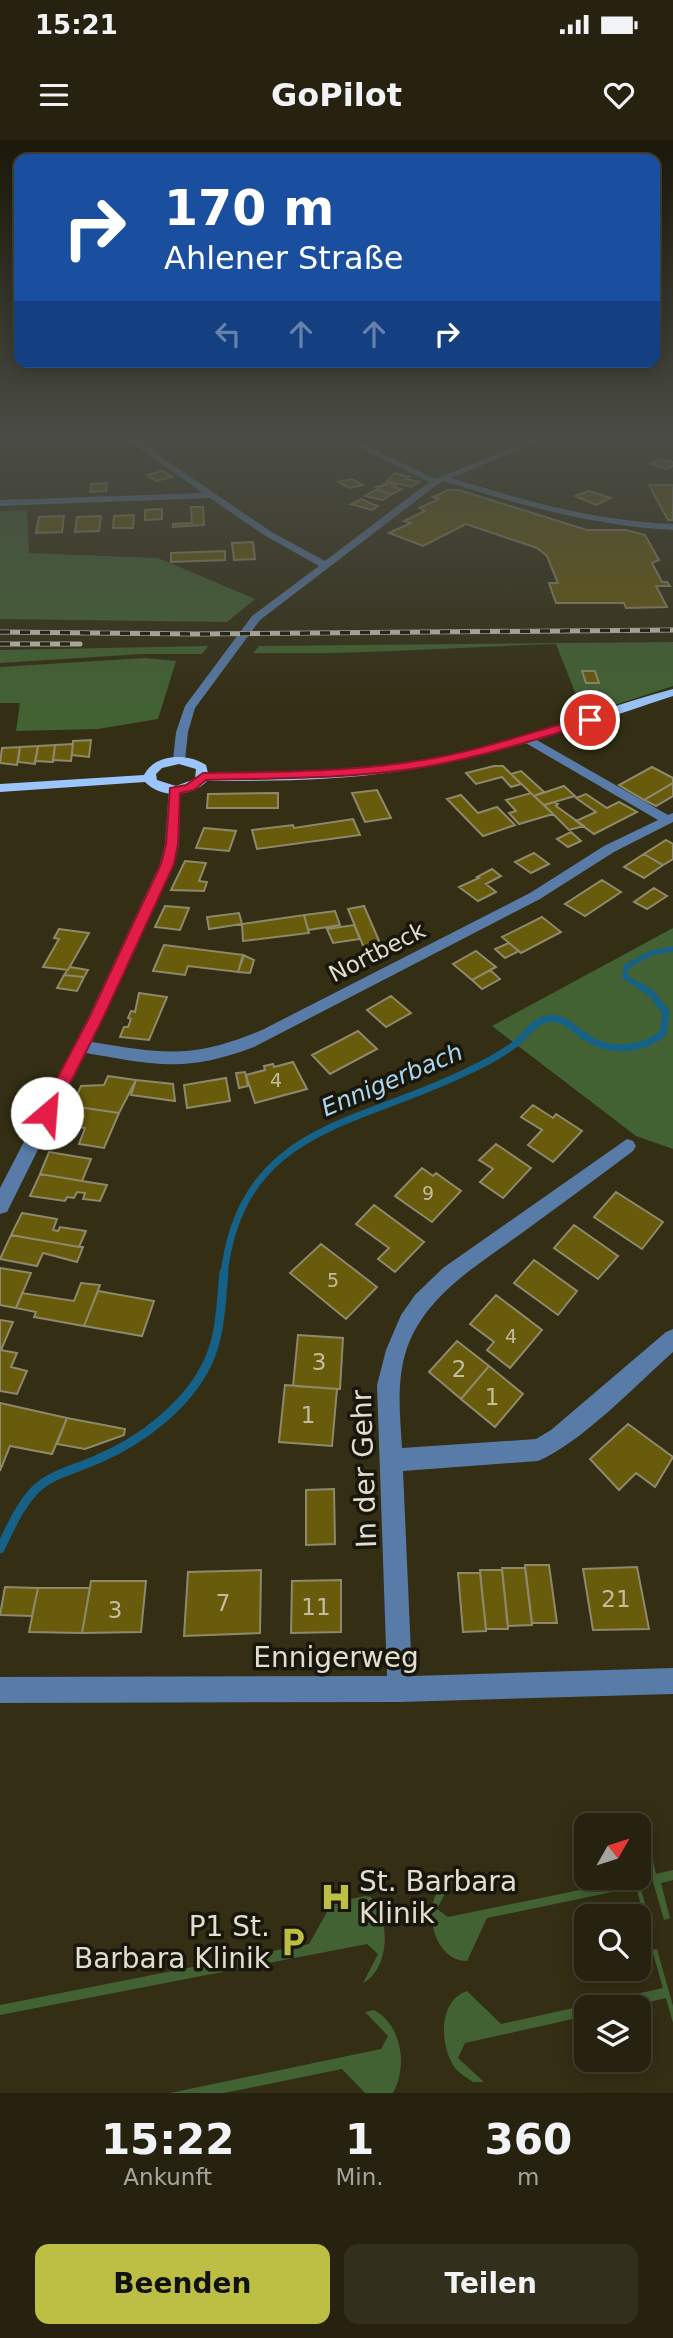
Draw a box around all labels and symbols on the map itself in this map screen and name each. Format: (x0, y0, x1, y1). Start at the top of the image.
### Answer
pin (560, 690, 620, 750)
street label: Nortbeck (325, 916, 430, 987)
water label: Ennigerbach (317, 1038, 467, 1122)
house number: 4 (270, 1069, 282, 1091)
position arrow (10, 1076, 84, 1150)
house number: 9 (422, 1182, 434, 1204)
house number: 5 (327, 1269, 339, 1291)
house number: 4 (505, 1325, 517, 1347)
house number: 3 (312, 1349, 326, 1375)
house number: 2 (452, 1356, 466, 1382)
house number: 1 (485, 1384, 499, 1410)
street label: In der Gehr (345, 1389, 383, 1549)
house number: 1 (301, 1402, 315, 1428)
house number: 21 (601, 1586, 631, 1612)
house number: 7 (216, 1590, 230, 1616)
house number: 11 (301, 1594, 331, 1620)
house number: 3 (108, 1597, 122, 1623)
street label: Ennigerweg (253, 1641, 419, 1674)
north arrow (574, 1813, 651, 1890)
place label: St. Barbara Klinik (359, 1865, 517, 1930)
hospital icon: St. Barbara Klinik (319, 1880, 353, 1914)
place label: P1 St. Barbara Klinik (74, 1910, 271, 1975)
parking icon: P1 St. Barbara Klinik (276, 1925, 310, 1959)

